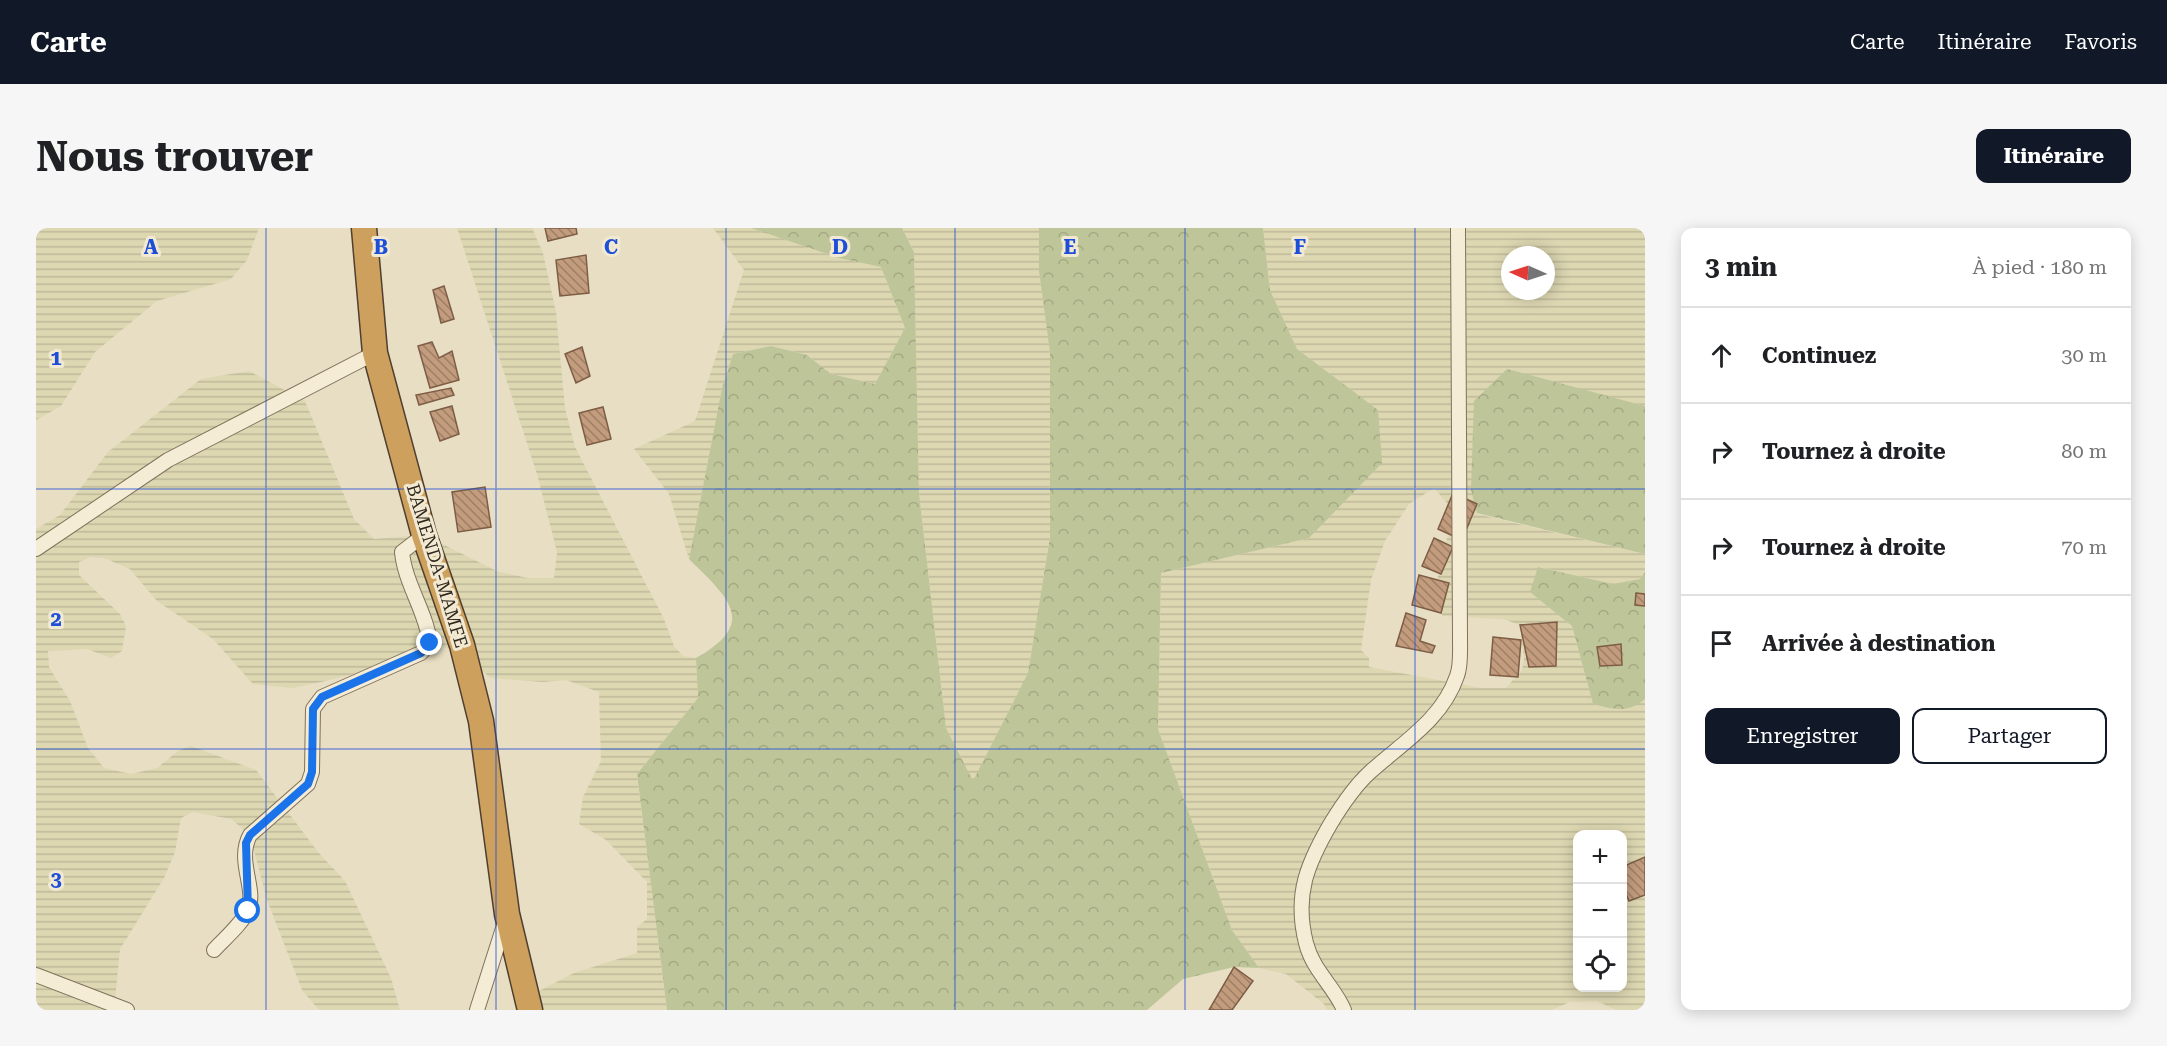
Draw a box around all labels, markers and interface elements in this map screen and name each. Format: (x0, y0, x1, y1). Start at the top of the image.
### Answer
text: Carte (30, 26, 107, 59)
text: Carte (1850, 30, 1905, 54)
text: Itinéraire (1938, 30, 2032, 54)
text: Favoris (2065, 30, 2137, 54)
button: Itinéraire (1976, 129, 2131, 183)
text: Nous trouver (36, 132, 313, 181)
text: A (144, 235, 159, 259)
text: B (374, 235, 388, 259)
text: C (604, 235, 618, 259)
text: D (832, 235, 848, 259)
text: E (1064, 235, 1077, 259)
text: F (1294, 235, 1306, 259)
north arrow (1501, 246, 1555, 300)
text: 3 min (1705, 252, 1777, 282)
text: À pied · 180 m (1973, 255, 2107, 279)
icon: ahead (1705, 339, 1738, 372)
text: Continuez (1762, 343, 1876, 368)
text: 30 m (2061, 343, 2107, 367)
text: 1 (50, 346, 62, 370)
icon: right (1705, 435, 1738, 468)
text: Tournez à droite (1762, 439, 1946, 464)
text: 80 m (2061, 439, 2107, 463)
street label: BAMENDA-MAMFE (403, 481, 472, 650)
icon: right (1705, 531, 1738, 564)
text: Tournez à droite (1762, 535, 1946, 560)
text: 70 m (2061, 535, 2107, 559)
text: 2 (50, 607, 62, 631)
icon: arrive (1705, 627, 1738, 660)
route end (416, 629, 442, 655)
text: Arrivée à destination (1762, 631, 1996, 656)
button: Enregistrer (1705, 708, 1900, 764)
button: Partager (1912, 708, 2107, 764)
map controls (1573, 830, 1627, 992)
button: + (1573, 830, 1627, 884)
text: 3 (50, 867, 62, 891)
button: − (1573, 884, 1627, 938)
route start (234, 897, 260, 923)
button: locate (1573, 938, 1627, 992)

